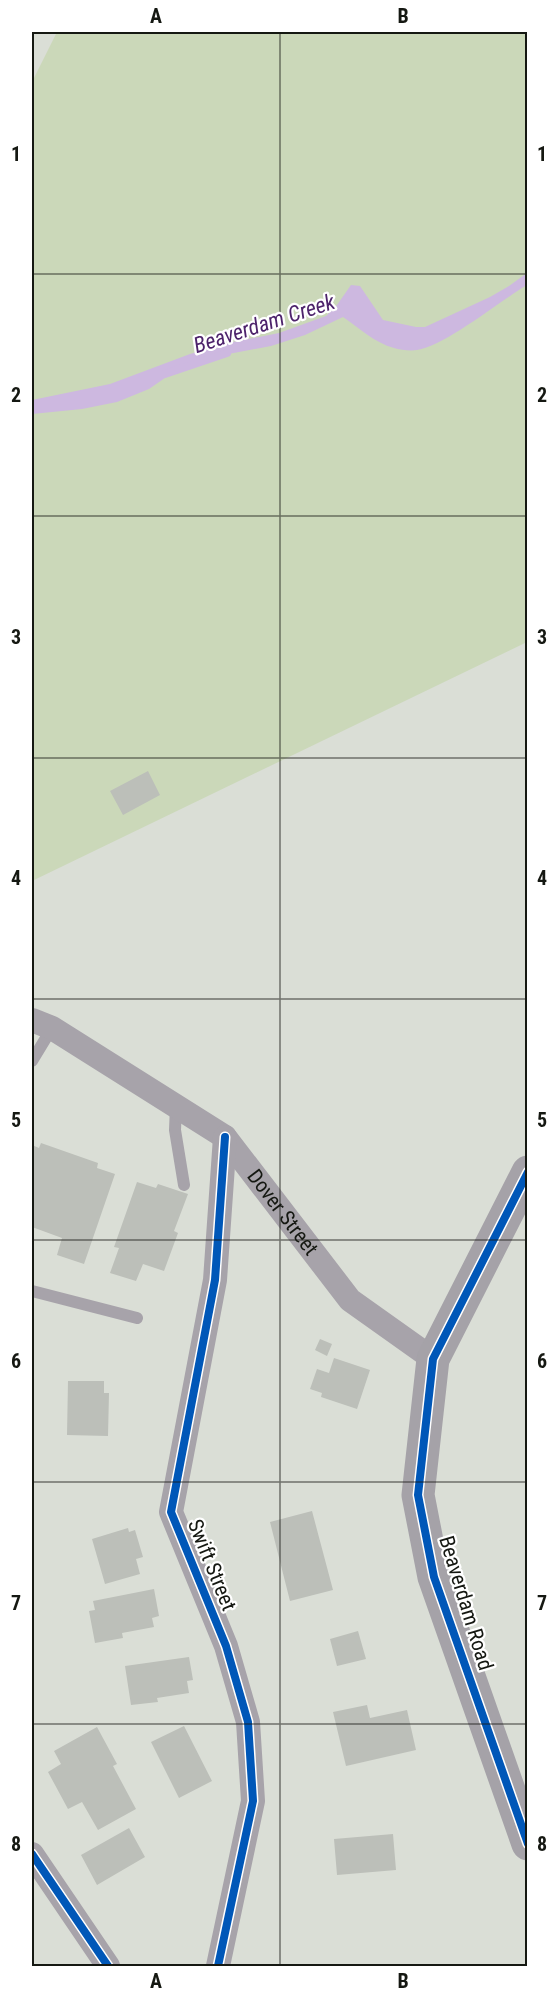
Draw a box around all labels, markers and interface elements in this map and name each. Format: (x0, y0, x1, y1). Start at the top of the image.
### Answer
text: A (150, 4, 162, 28)
text: B (397, 4, 409, 28)
text: 1 (11, 142, 21, 166)
text: 1 (537, 142, 547, 166)
water label: Beaverdam Creek (190, 289, 338, 358)
text: 2 (11, 383, 21, 407)
text: 2 (537, 383, 547, 407)
text: 3 (11, 625, 21, 649)
text: 3 (537, 625, 547, 649)
text: 4 (11, 866, 21, 890)
text: 4 (537, 866, 547, 890)
text: 5 (11, 1108, 21, 1132)
text: 5 (537, 1108, 547, 1132)
street label: Dover Street (242, 1165, 323, 1260)
text: 6 (11, 1349, 21, 1373)
text: 6 (537, 1349, 547, 1373)
street label: Swift Street (183, 1516, 241, 1614)
street label: Beaverdam Road (434, 1533, 498, 1673)
text: 7 (11, 1591, 21, 1615)
text: 7 (537, 1591, 547, 1615)
text: 8 (11, 1832, 21, 1856)
text: 8 (537, 1832, 547, 1856)
text: A (150, 1969, 162, 1993)
text: B (397, 1969, 409, 1993)

